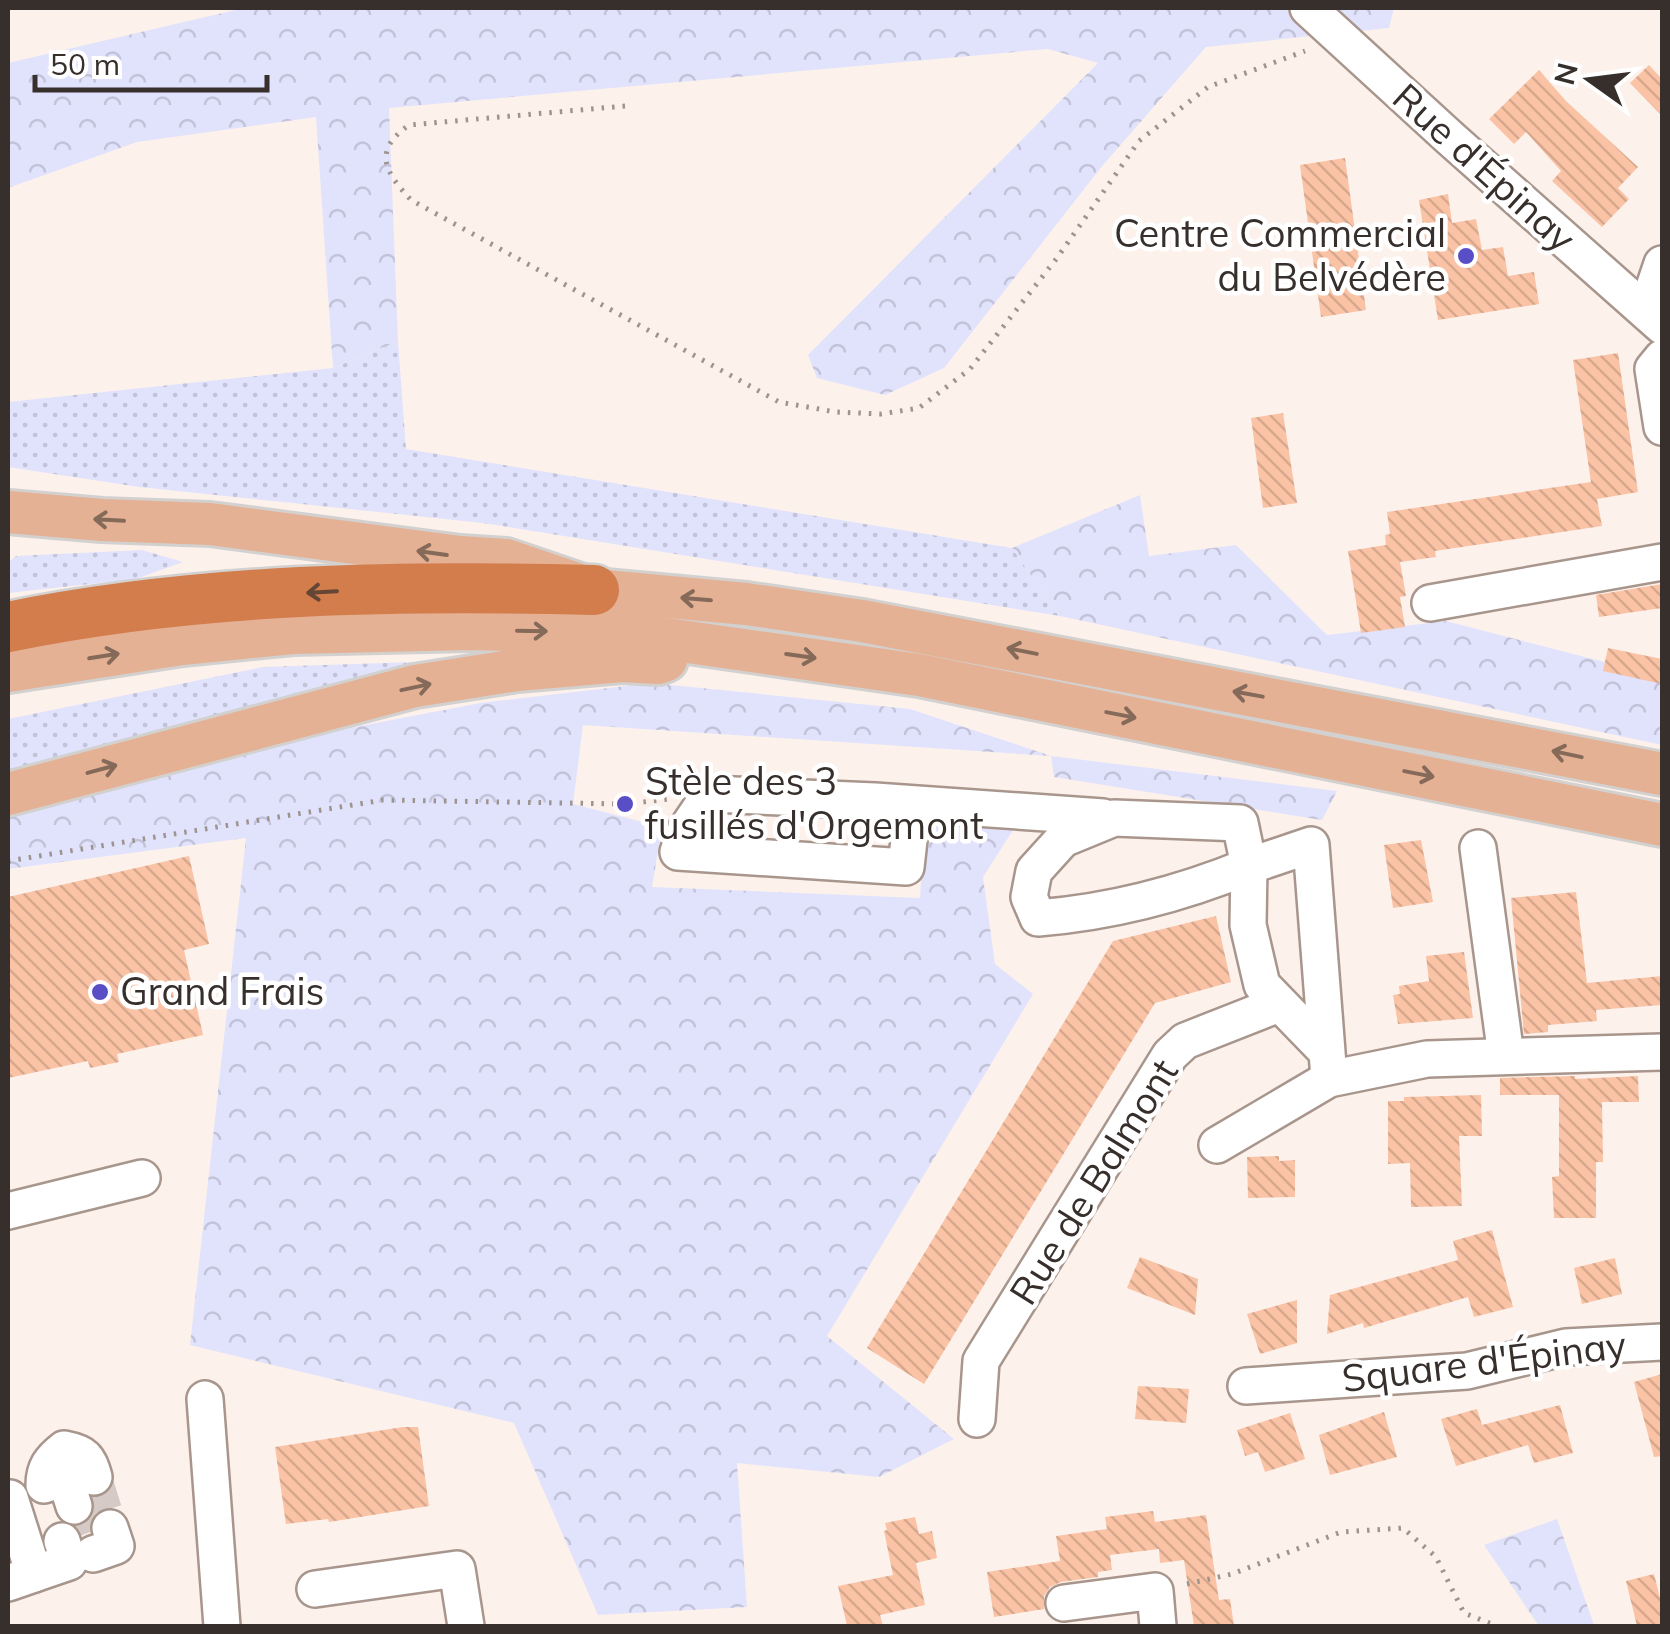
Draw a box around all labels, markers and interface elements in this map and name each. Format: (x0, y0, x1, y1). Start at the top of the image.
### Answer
scale bar (35, 30, 268, 92)
north arrow (1540, 30, 1640, 130)
text: 50 m (50, 45, 120, 83)
text: N (1546, 59, 1585, 88)
street label: Rue d'Épinay (1383, 73, 1586, 262)
place label: Centre Commercial du Belvédère (1114, 209, 1446, 301)
marker: Centre Commercial du Belvédère (1455, 245, 1477, 267)
one-way arrow (94, 510, 126, 529)
one-way arrow (416, 543, 449, 561)
one-way arrow (306, 582, 338, 601)
one-way arrow (680, 590, 712, 609)
one-way arrow (516, 621, 548, 640)
one-way arrow (1006, 641, 1038, 660)
one-way arrow (87, 646, 120, 665)
one-way arrow (785, 647, 817, 665)
one-way arrow (399, 676, 431, 695)
one-way arrow (1232, 684, 1265, 703)
one-way arrow (1104, 707, 1136, 726)
one-way arrow (1552, 744, 1584, 763)
place label: Stèle des 3 fusillés d'Orgemont (645, 757, 984, 849)
one-way arrow (86, 758, 117, 777)
one-way arrow (1402, 766, 1434, 785)
marker: Stèle des 3 fusillés d'Orgemont (614, 793, 636, 815)
place label: Grand Frais (120, 967, 324, 1015)
marker: Grand Frais (89, 981, 111, 1003)
street label: Rue de Balmont (998, 1050, 1188, 1313)
street label: Square d'Épinay (1339, 1320, 1629, 1402)

